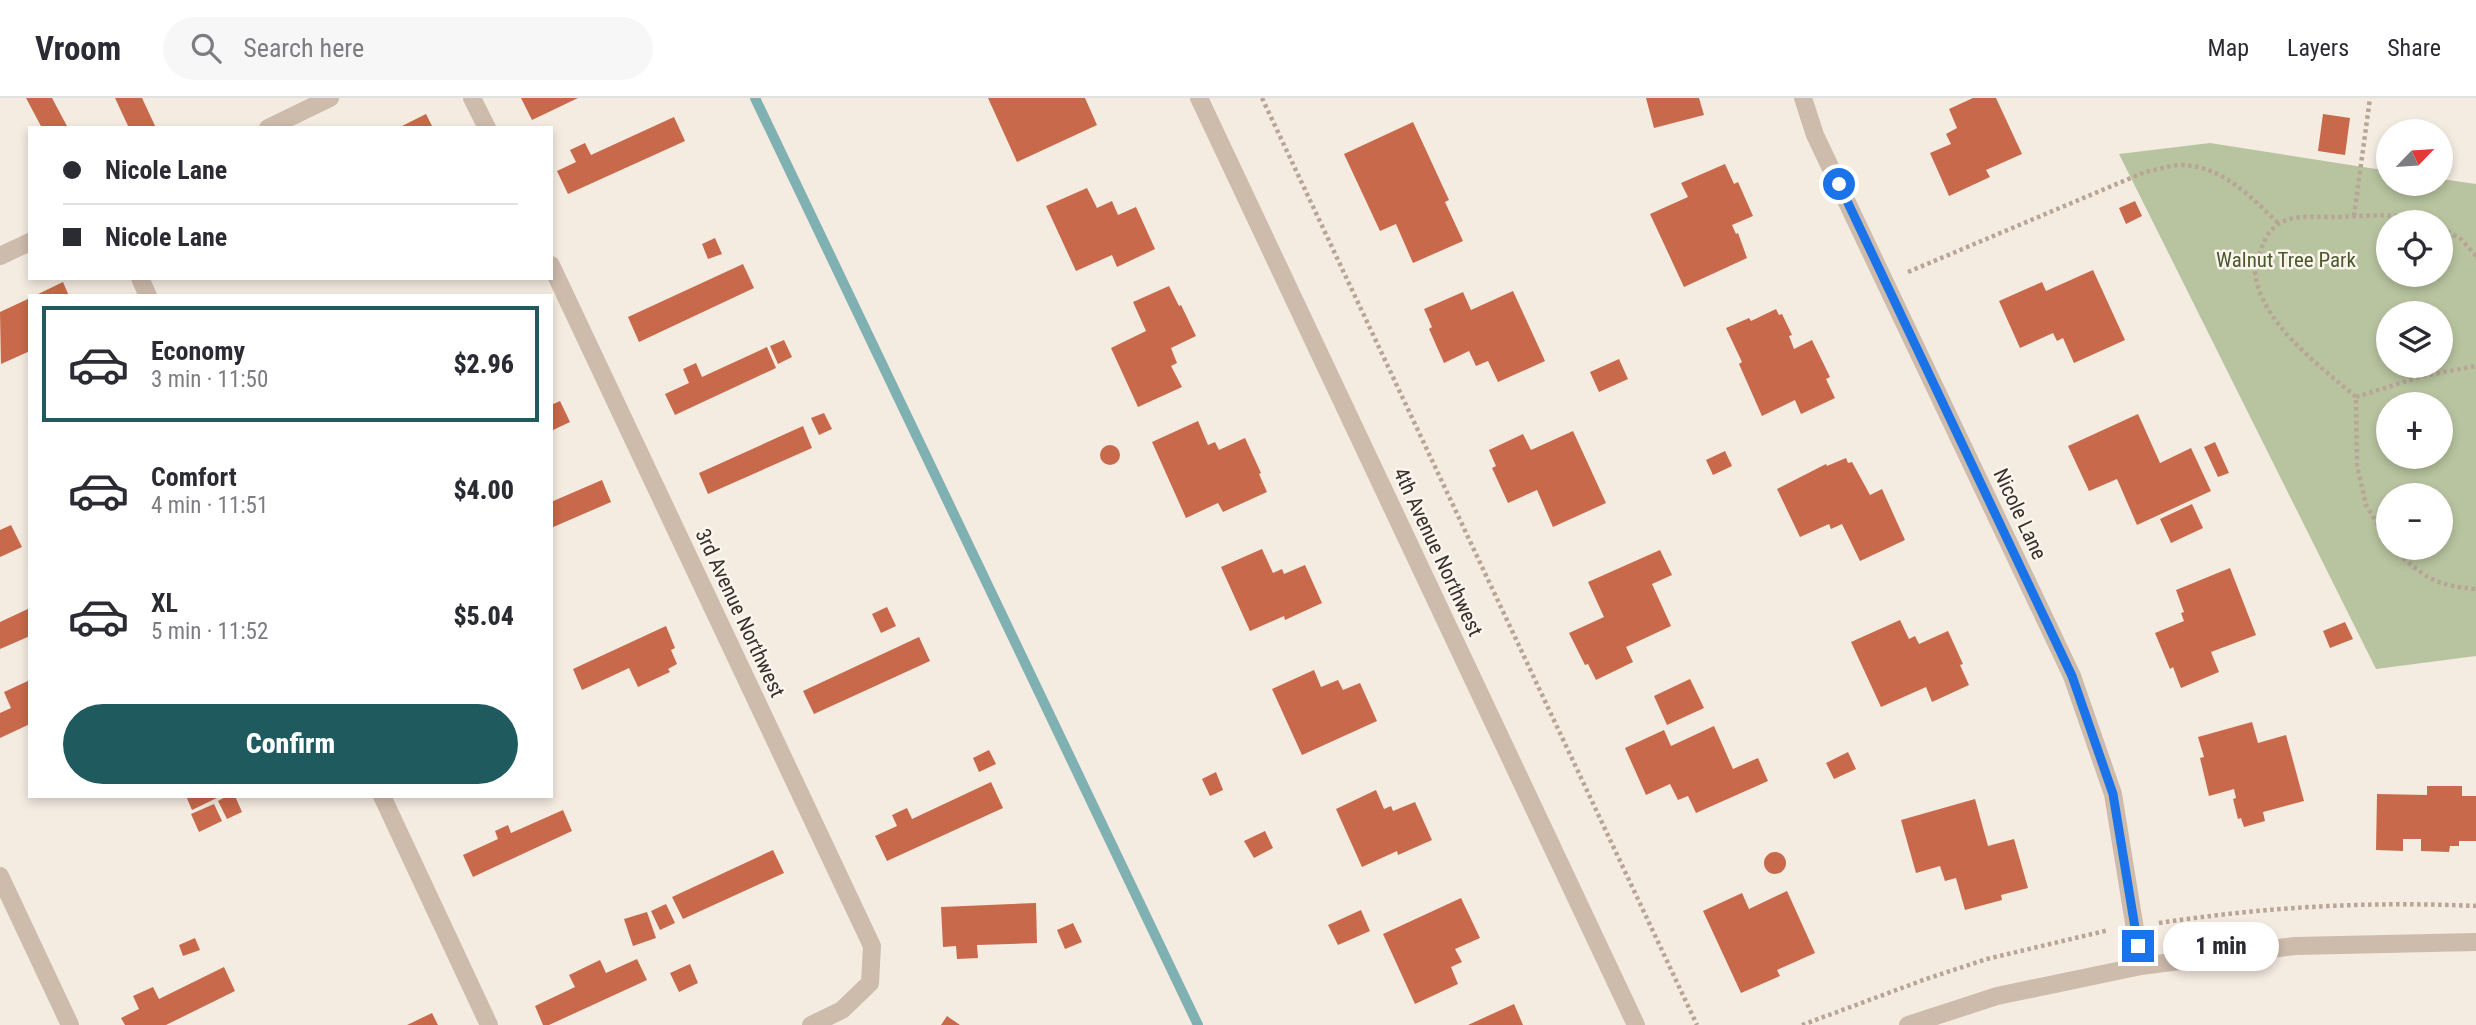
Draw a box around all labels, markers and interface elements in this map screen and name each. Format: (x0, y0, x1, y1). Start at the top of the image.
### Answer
search box (163, 17, 653, 80)
text: Vroom (35, 29, 121, 68)
icon: search (187, 29, 225, 67)
text: Search here (243, 33, 364, 63)
text: Map (2208, 34, 2249, 62)
text: Layers (2287, 34, 2349, 62)
text: Share (2387, 34, 2441, 62)
north arrow (2376, 119, 2454, 196)
map controls (2376, 119, 2453, 560)
text: Nicole Lane (105, 155, 227, 185)
route start (1823, 168, 1855, 200)
button: locate (2376, 210, 2453, 287)
text: Nicole Lane (105, 222, 227, 252)
park label: Walnut Tree Park (2216, 248, 2356, 272)
button: layers (2376, 301, 2453, 378)
icon: car (67, 333, 130, 396)
text: Economy (151, 336, 245, 366)
text: $2.96 (453, 349, 514, 379)
text: 3 min · 11:50 (151, 366, 268, 393)
button: + (2376, 392, 2453, 469)
icon: car (67, 459, 130, 522)
text: Comfort (151, 462, 237, 492)
street label: 4th Avenue Northwest (1388, 464, 1488, 640)
street label: Nicole Lane (1988, 465, 2052, 563)
text: $4.00 (453, 475, 514, 505)
button: − (2376, 483, 2453, 560)
text: 4 min · 11:51 (151, 492, 268, 519)
street label: 3rd Avenue Northwest (690, 525, 790, 701)
icon: car (67, 585, 130, 648)
text: XL (151, 588, 178, 618)
text: $5.04 (453, 601, 514, 631)
text: 5 min · 11:52 (151, 618, 268, 645)
button: Confirm (63, 704, 518, 784)
callout: 1 min (2162, 922, 2278, 970)
route end (2122, 930, 2154, 962)
text: 1 min (2195, 933, 2247, 960)

